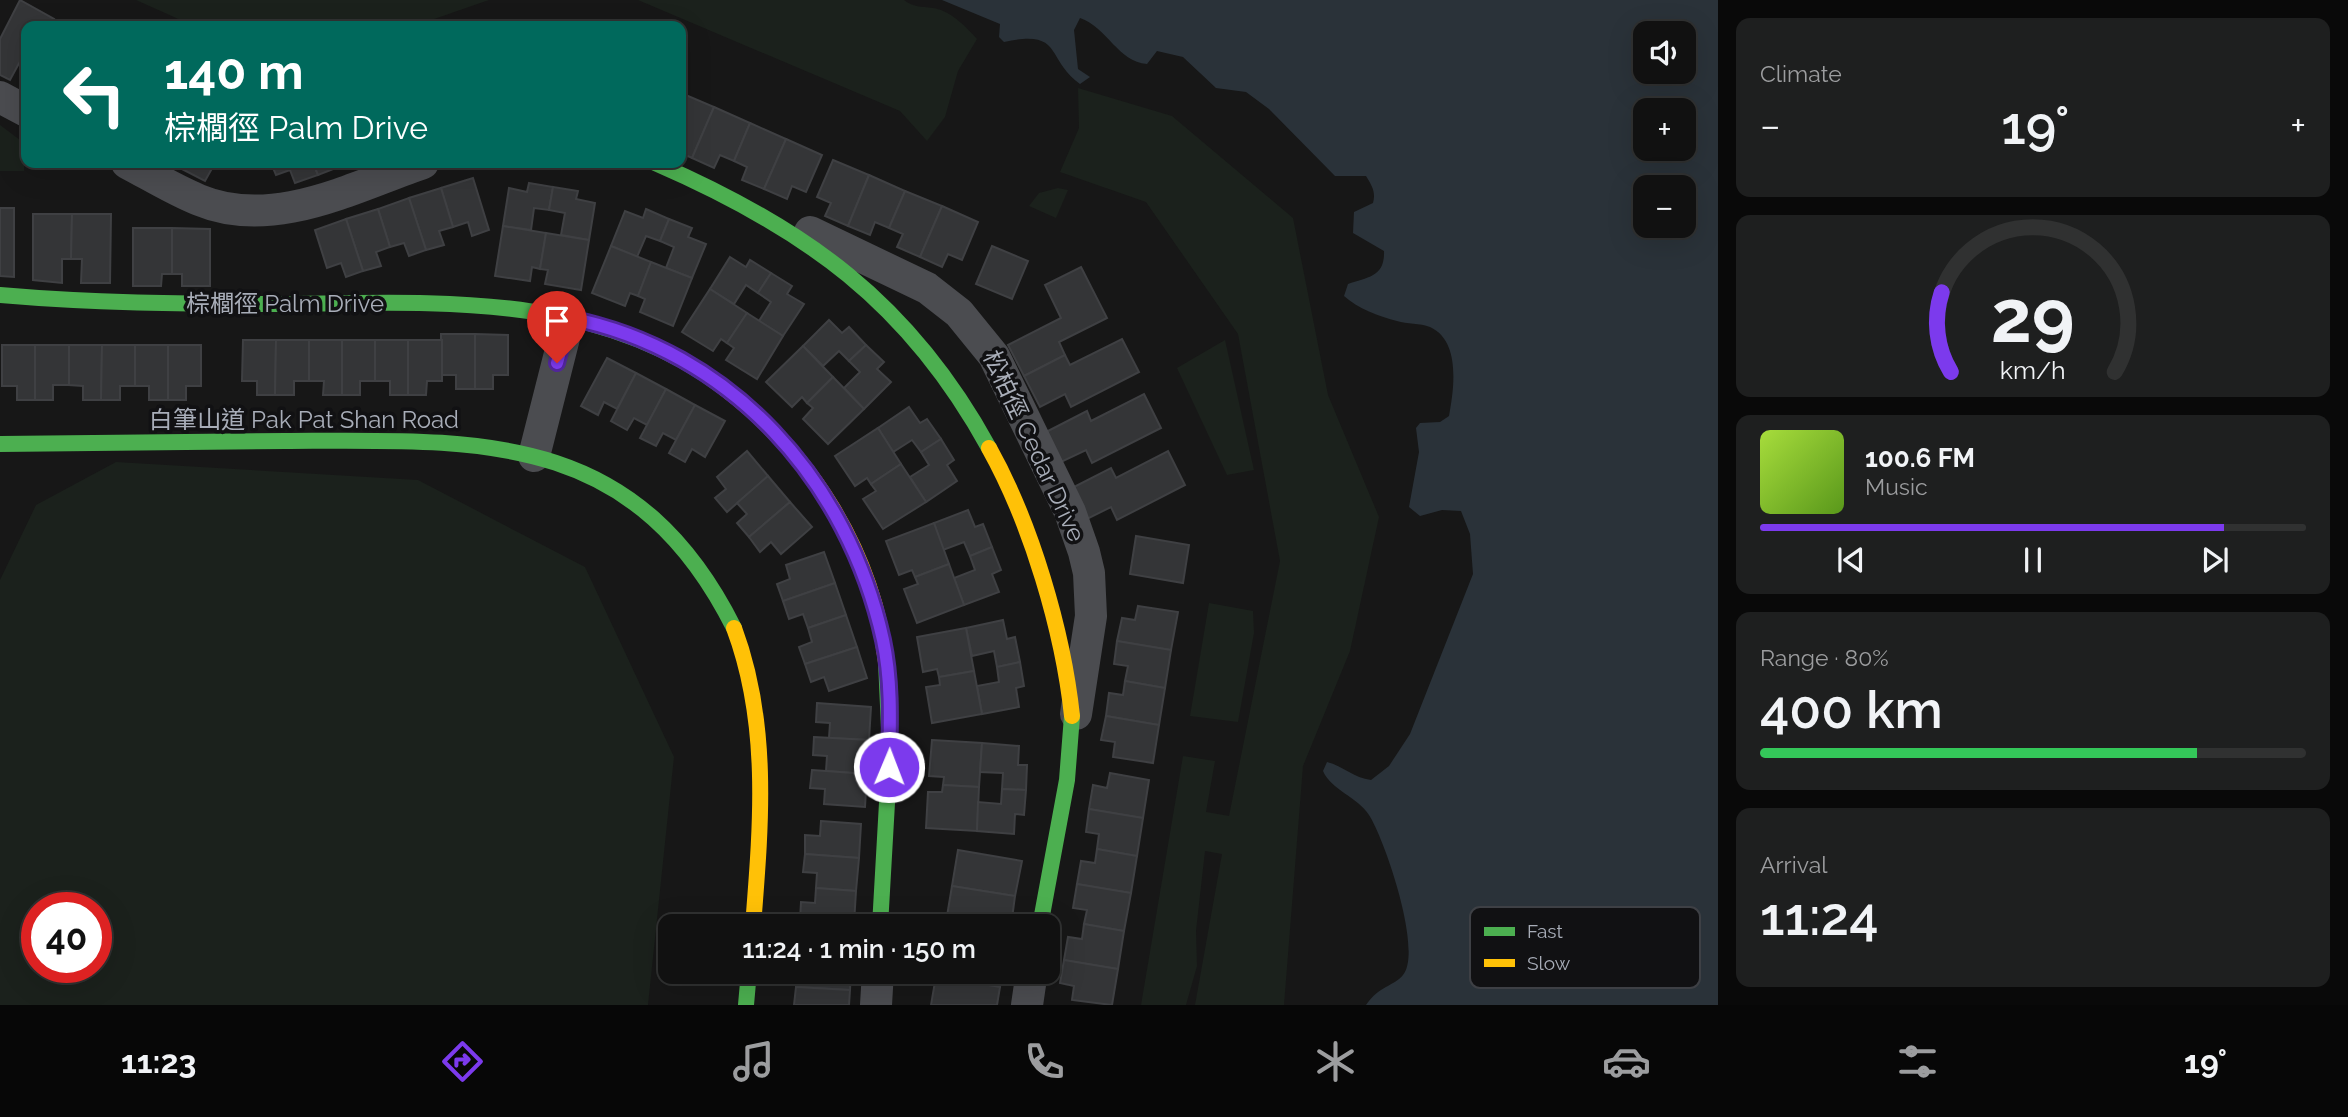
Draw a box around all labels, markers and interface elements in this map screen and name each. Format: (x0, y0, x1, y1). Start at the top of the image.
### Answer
map controls (1633, 21, 1696, 238)
button: sound (1633, 21, 1696, 84)
text: 140 m (164, 43, 304, 100)
icon: left (49, 49, 140, 140)
text: Climate (1760, 60, 1842, 87)
text: 19° (2001, 95, 2069, 156)
button: + (1633, 98, 1696, 161)
text: − (1760, 103, 1780, 148)
text: + (2290, 103, 2306, 148)
text: 棕櫚徑 Palm Drive (164, 109, 428, 146)
button: − (1633, 175, 1696, 238)
text: 29 (1991, 274, 2075, 359)
street label: 棕櫚徑 Palm Drive (186, 289, 384, 318)
pin (527, 291, 587, 363)
icon: arrive (538, 302, 576, 340)
street label: 松柏徑 Cedar Drive (977, 345, 1092, 546)
text: km/h (2000, 355, 2066, 385)
street label: 白筆山道 Pak Pat Shan Road (149, 405, 459, 434)
text: 100.6 FM (1865, 443, 1975, 473)
text: Music (1865, 473, 1928, 500)
icon: previous (1832, 541, 1870, 579)
icon: pause (2014, 541, 2052, 579)
icon: next (2196, 541, 2234, 579)
text: Range · 80% (1760, 644, 1889, 671)
text: 400 km (1760, 679, 1943, 740)
position arrow (852, 730, 926, 804)
text: Arrival (1760, 851, 1827, 878)
text: 11:24 (1760, 886, 1878, 947)
speed limit sign: 40 (21, 892, 112, 983)
legend (1470, 907, 1700, 988)
text: Fast (1527, 920, 1563, 942)
text: 11:24 · 1 min · 150 m (742, 934, 976, 964)
text: Slow (1527, 952, 1571, 974)
icon: directions (438, 1037, 487, 1086)
icon: music (729, 1037, 778, 1086)
icon: phone (1020, 1037, 1069, 1086)
icon: climate (1311, 1037, 1360, 1086)
icon: car (1602, 1037, 1651, 1086)
icon: filters (1893, 1037, 1942, 1086)
text: 11:23 (121, 1043, 196, 1080)
text: 19° (2184, 1043, 2227, 1080)

